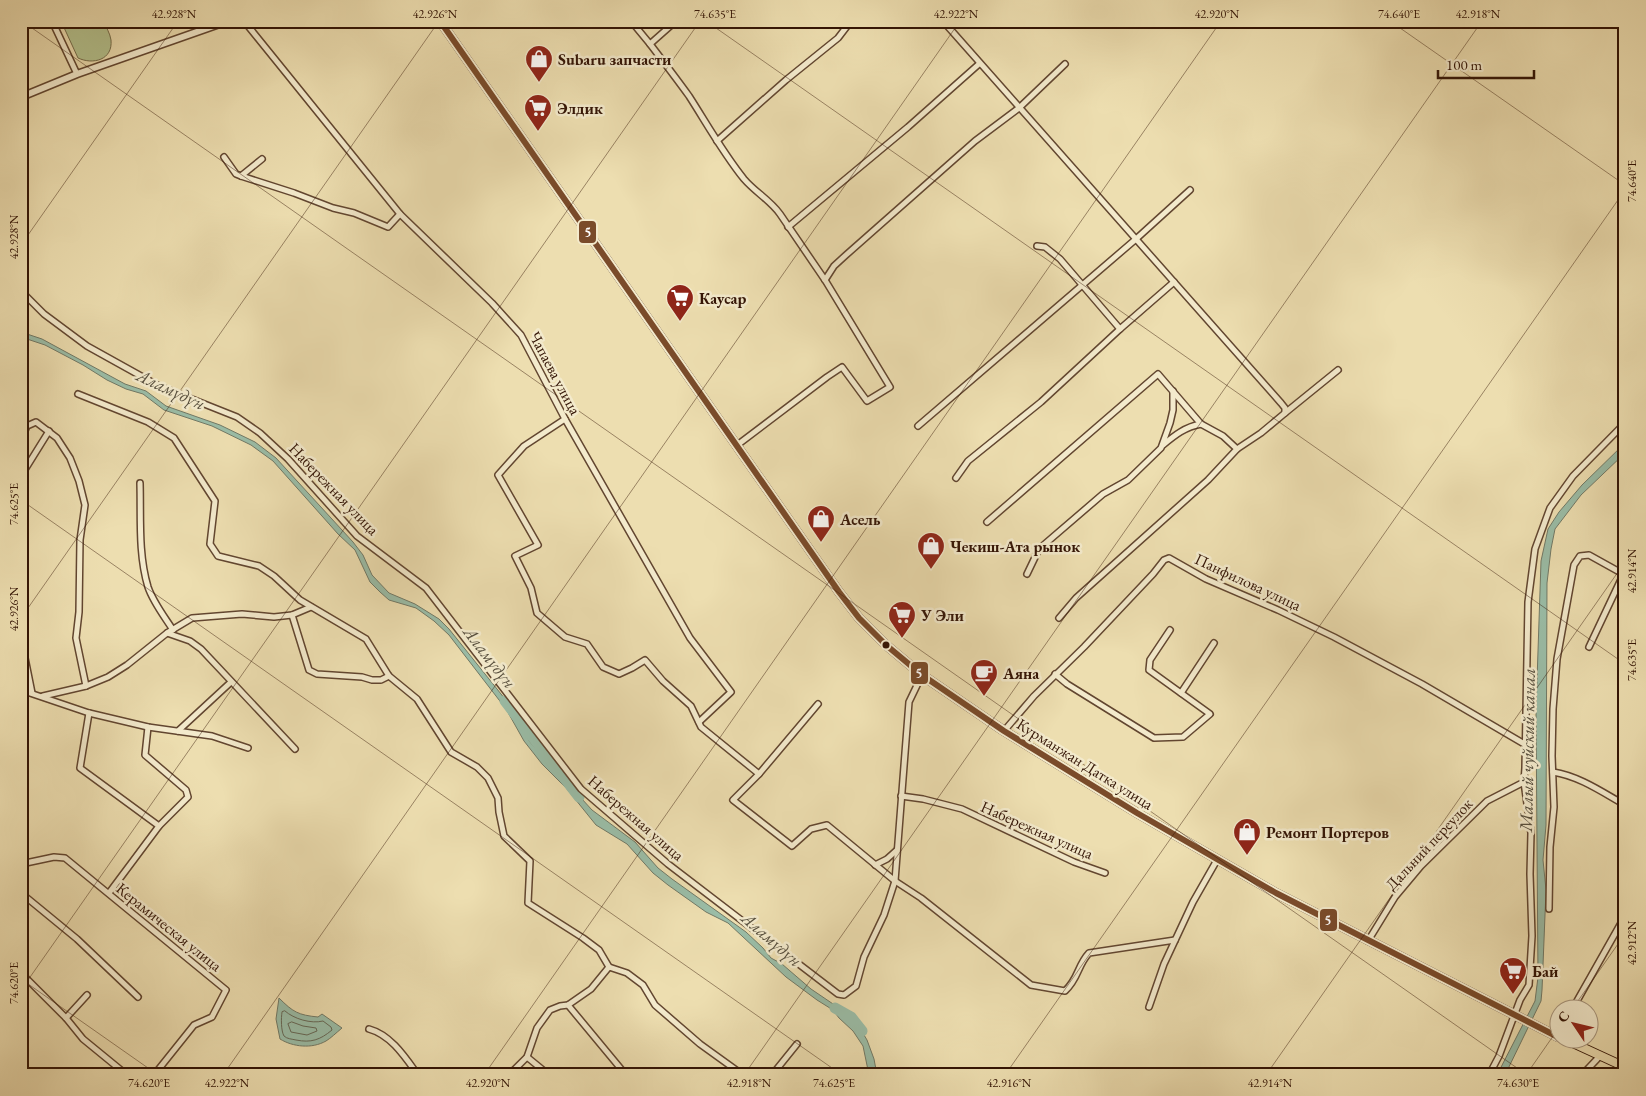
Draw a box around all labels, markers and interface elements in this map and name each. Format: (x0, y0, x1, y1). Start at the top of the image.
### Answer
text: 42.928°N (152, 6, 197, 22)
text: 42.926°N (413, 6, 458, 22)
text: 74.635°E (694, 6, 736, 22)
text: 42.922°N (934, 6, 979, 22)
text: 42.920°N (1195, 6, 1240, 22)
text: 74.640°E (1378, 6, 1420, 22)
text: 42.918°N (1456, 6, 1501, 22)
shop icon: Subaru запчасти (524, 44, 554, 83)
scale bar (1438, 48, 1535, 80)
place label: Subaru запчасти (558, 49, 672, 70)
text: 100 m (1446, 55, 1483, 74)
supermarket icon: Элдик (523, 93, 553, 132)
place label: Элдик (557, 98, 603, 119)
text: 74.640°E (1624, 160, 1640, 202)
text: 42.928°N (6, 214, 22, 259)
line badge: 5 (578, 220, 597, 244)
text: 5 (584, 223, 592, 241)
supermarket icon: Каусар (665, 283, 695, 322)
place label: Каусар (699, 288, 747, 309)
street label: Чапаева улица (524, 328, 586, 419)
water label: Аламүдүн (131, 362, 209, 416)
street label: Набережная улица (284, 438, 384, 540)
text: 74.625°E (6, 483, 22, 525)
shop icon: Асель (806, 504, 836, 543)
place label: Асель (839, 509, 881, 530)
shop icon: Чекиш-Ата рынок (916, 531, 946, 570)
place label: Чекиш-Ата рынок (950, 536, 1080, 557)
street label: Панфилова улица (1191, 548, 1305, 616)
text: 42.914°N (1624, 548, 1640, 593)
text: 42.926°N (6, 586, 22, 631)
supermarket icon: У Эли (887, 600, 917, 639)
place label: У Эли (920, 605, 965, 626)
water label: Аламүдүн (456, 620, 522, 693)
text: 74.635°E (1624, 639, 1640, 681)
unlabelled marker (881, 640, 891, 650)
cafe icon: Аяна (969, 658, 999, 697)
line badge: 5 (910, 661, 929, 685)
place label: Аяна (1002, 663, 1040, 684)
text: 5 (915, 664, 923, 682)
water label: Малый чуйский канал (1514, 668, 1541, 833)
street label: Курманжан Датка улица (1013, 713, 1158, 815)
street label: Набережная улица (583, 770, 689, 866)
street label: Дальний переулок (1381, 793, 1477, 895)
street label: Набережная улица (978, 796, 1097, 864)
shop icon: Ремонт Портеров (1232, 817, 1262, 856)
place label: Ремонт Портеров (1266, 822, 1389, 843)
street label: Керамическая улица (112, 878, 227, 977)
water label: Аламүдүн (735, 905, 807, 972)
line badge: 5 (1319, 908, 1338, 932)
text: 5 (1324, 911, 1332, 929)
text: 42.912°N (1624, 920, 1640, 965)
supermarket icon: Бай (1498, 956, 1528, 995)
place label: Бай (1532, 961, 1559, 982)
text: 74.620°E (6, 962, 22, 1004)
north arrow (1548, 998, 1598, 1048)
text: С (1553, 1007, 1574, 1026)
text: 74.620°E (128, 1075, 170, 1091)
text: 42.922°N (205, 1075, 250, 1091)
text: 42.920°N (466, 1075, 511, 1091)
text: 42.918°N (727, 1075, 772, 1091)
text: 74.625°E (813, 1075, 855, 1091)
text: 42.916°N (987, 1075, 1032, 1091)
text: 42.914°N (1248, 1075, 1293, 1091)
text: 74.630°E (1497, 1075, 1539, 1091)

